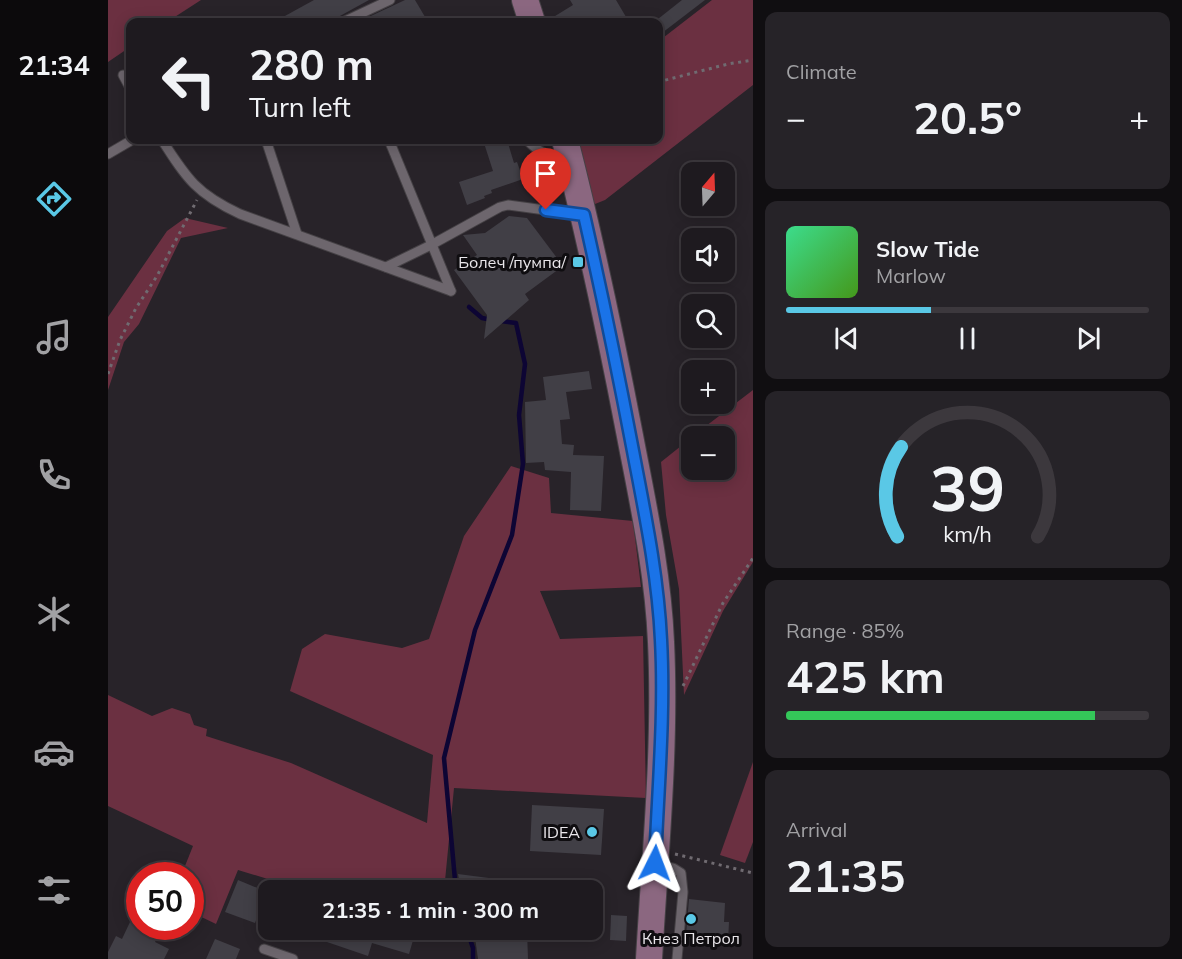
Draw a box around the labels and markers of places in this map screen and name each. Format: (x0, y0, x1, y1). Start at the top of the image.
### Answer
pin (520, 148, 571, 210)
place label: Болеч /пумпа/ (458, 252, 566, 272)
marker: Болеч /пумпа/ (571, 255, 585, 269)
place label: IDEA (543, 822, 580, 842)
marker: IDEA (585, 825, 599, 839)
marker: Кнез Петрол (684, 912, 698, 926)
place label: Кнез Петрол (642, 928, 740, 948)

